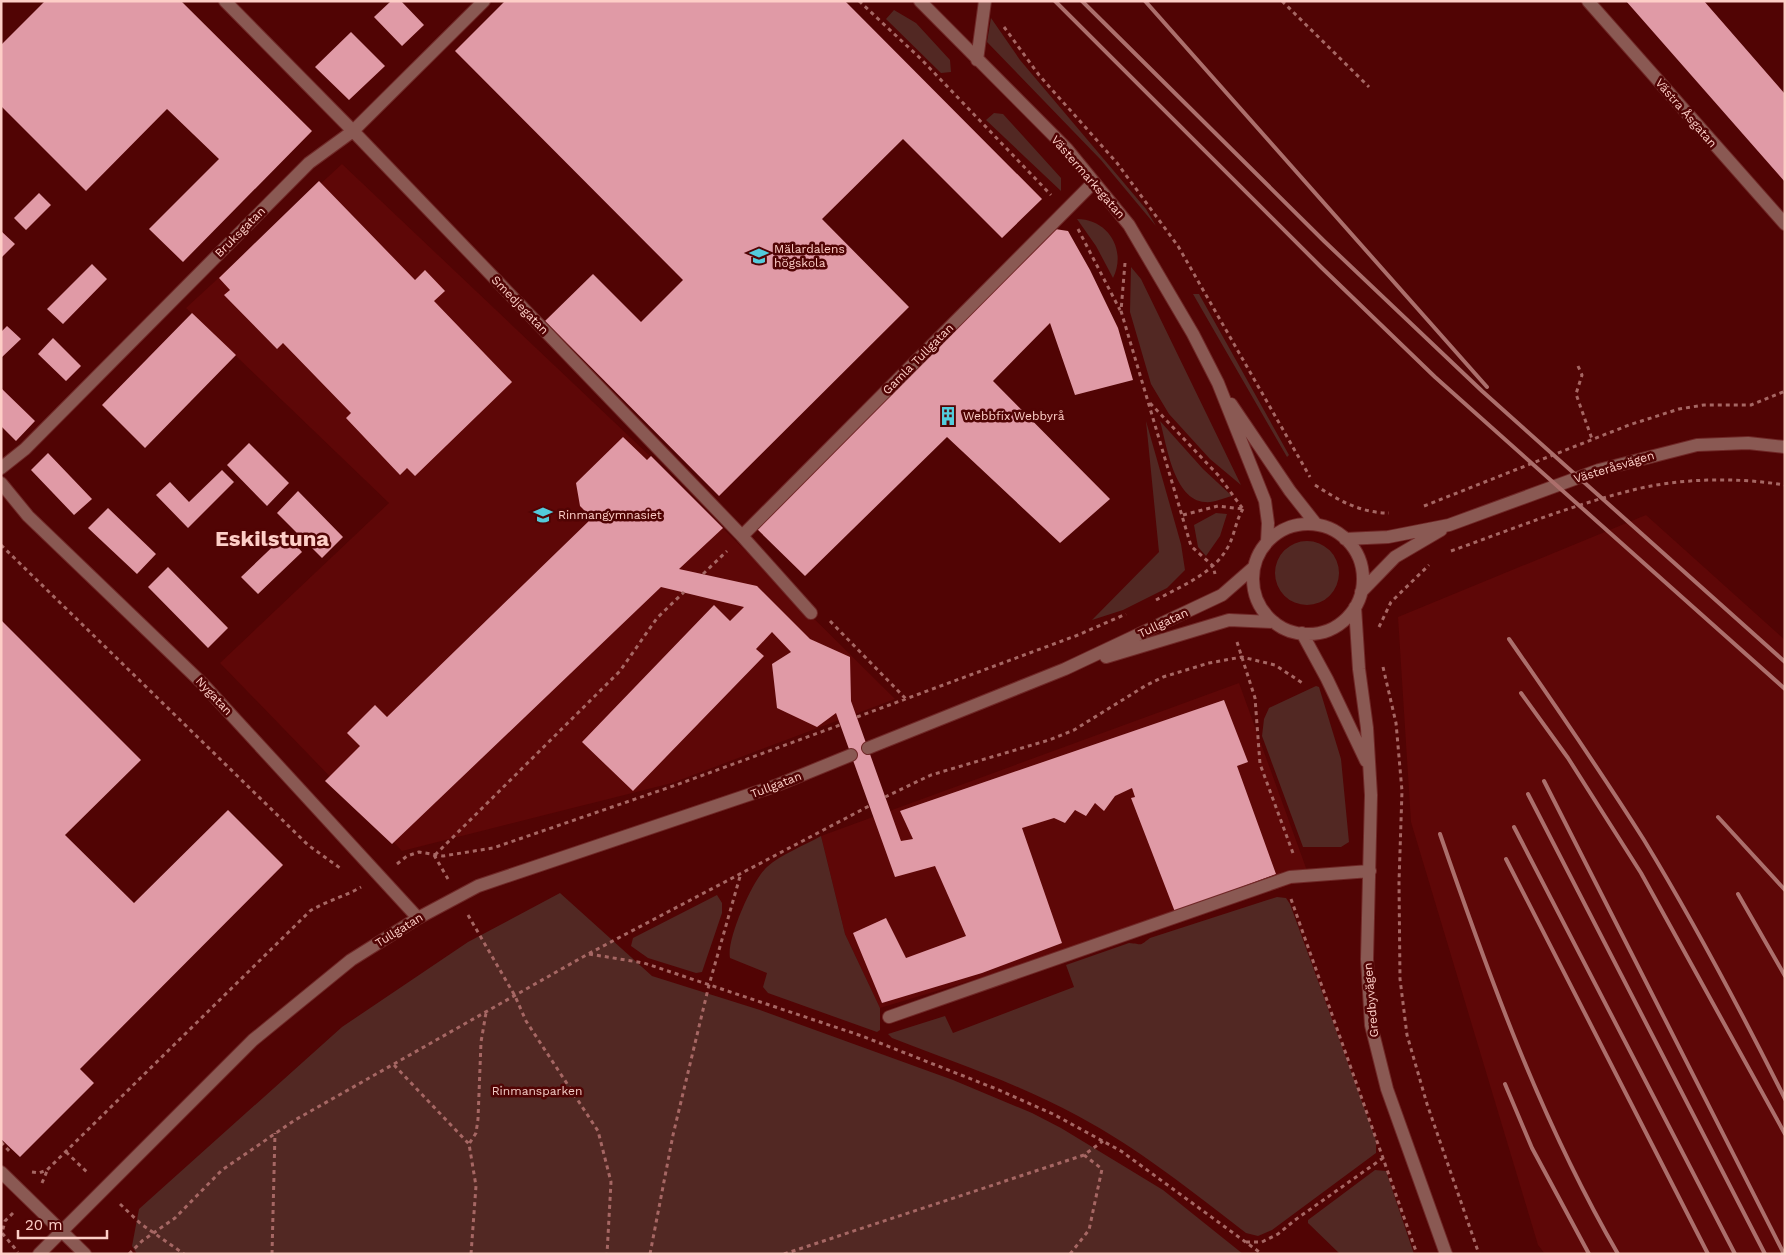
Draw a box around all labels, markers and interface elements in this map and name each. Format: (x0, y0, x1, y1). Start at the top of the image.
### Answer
street label: Västra Åsgatan (1652, 76, 1720, 150)
street label: Västermarksgatan (1048, 133, 1128, 221)
street label: Bruksgatan (212, 204, 268, 260)
place label: Mälardalens högskola (774, 242, 845, 270)
school or university icon: Mälardalens högskola (748, 245, 770, 267)
street label: Smedjegatan (489, 273, 551, 337)
street label: Gamla Tullgatan (880, 321, 956, 397)
building icon: Webbfix Webbyrå (937, 405, 959, 427)
place label: Webbfix Webbyrå (963, 409, 1065, 423)
street label: Västeråsvägen (1572, 448, 1656, 486)
school or university icon: Rinmangymnasiet (532, 504, 554, 526)
place label: Rinmangymnasiet (558, 508, 662, 522)
district label: Eskilstuna (215, 526, 329, 551)
street label: Tullgatan (1136, 605, 1190, 641)
street label: Nygatan (193, 674, 235, 718)
street label: Tullgatan (749, 769, 803, 801)
street label: Tullgatan (373, 910, 425, 950)
street label: Gredbyvägen (1361, 962, 1381, 1038)
park label: Rinmansparken (492, 1084, 582, 1098)
scale bar (18, 1208, 106, 1240)
text: 20 m (25, 1216, 63, 1234)

